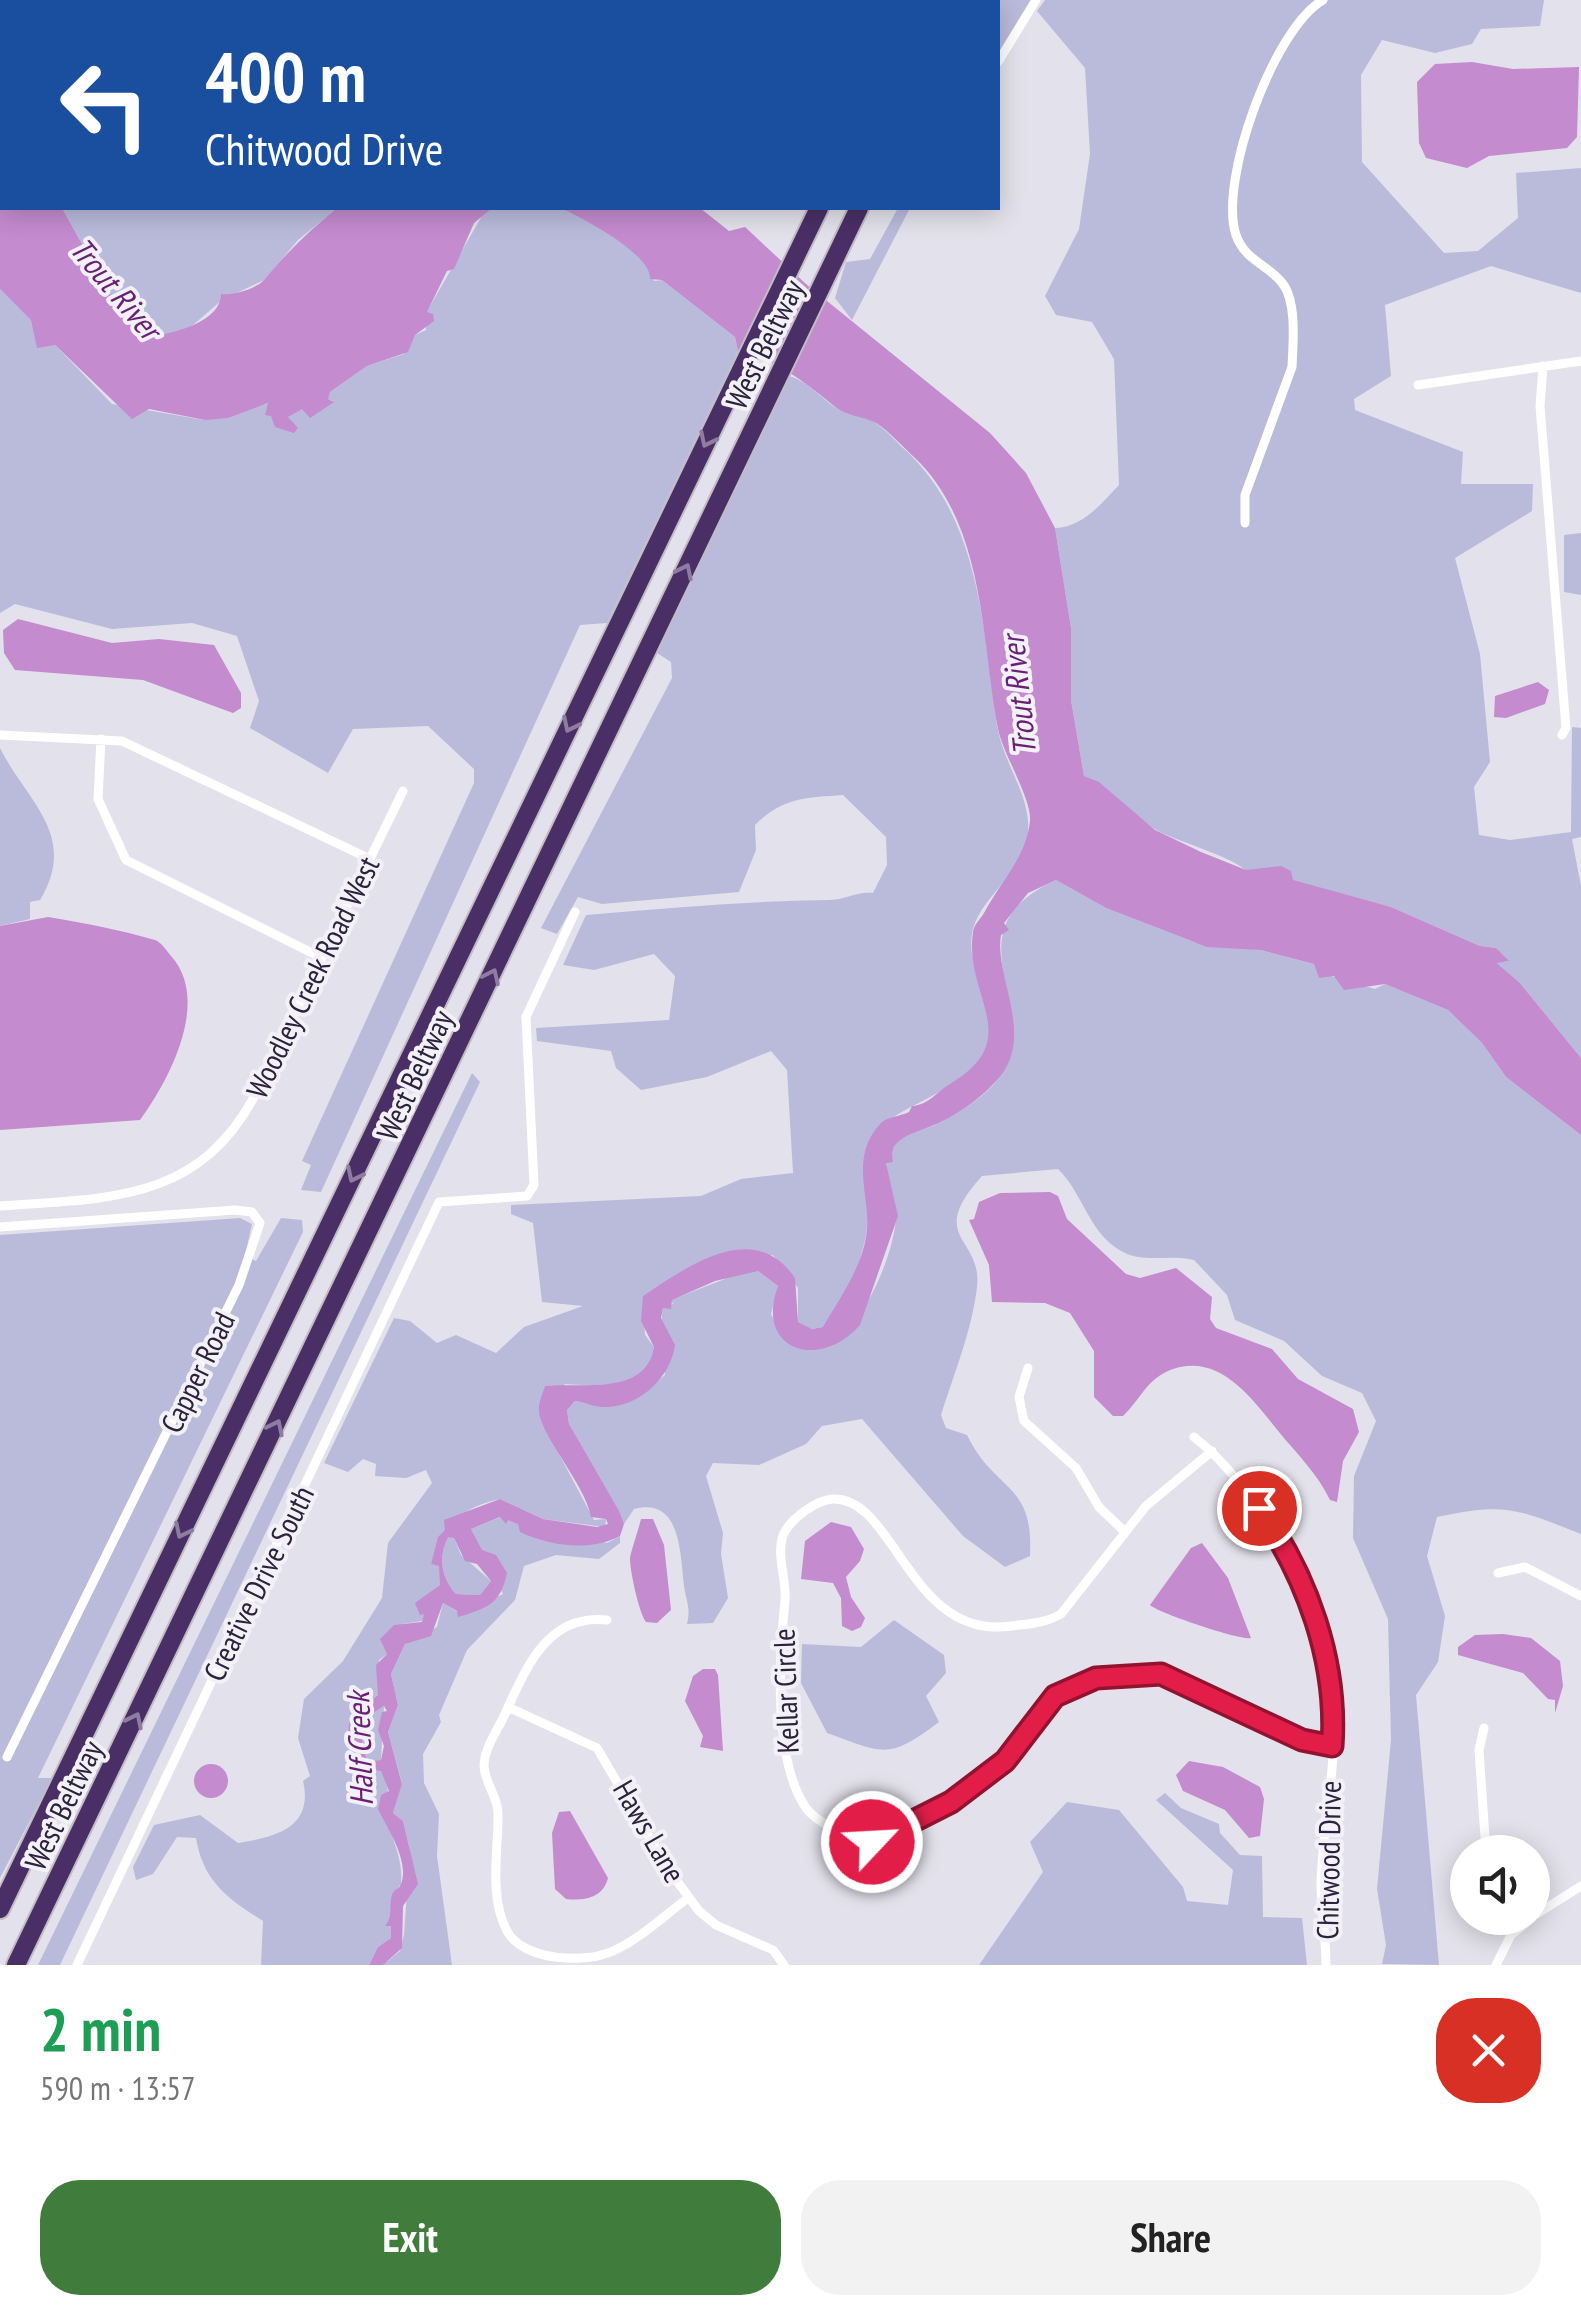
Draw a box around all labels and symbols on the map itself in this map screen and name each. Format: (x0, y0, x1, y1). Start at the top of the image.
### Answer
water label: Trout River (61, 228, 173, 351)
street label: West Beltway (716, 272, 812, 415)
one-way arrow (700, 430, 720, 448)
one-way arrow (673, 563, 693, 581)
water label: Trout River (990, 630, 1045, 758)
one-way arrow (563, 714, 582, 732)
street label: Woodley Creek Road West (237, 849, 388, 1104)
one-way arrow (479, 968, 499, 986)
street label: West Beltway (367, 1003, 461, 1146)
one-way arrow (346, 1165, 366, 1183)
street label: Capper Road (151, 1305, 243, 1439)
one-way arrow (263, 1419, 283, 1437)
pin (1217, 1466, 1302, 1551)
street label: Creative Drive South (194, 1479, 322, 1687)
one-way arrow (174, 1521, 194, 1539)
street label: Kellar Circle (763, 1628, 807, 1754)
water label: Half Creek (336, 1688, 382, 1807)
one-way arrow (122, 1712, 142, 1730)
street label: West Beltway (15, 1733, 111, 1876)
street label: Haws Lane (605, 1773, 695, 1889)
street label: Chitwood Drive (1307, 1780, 1349, 1940)
position arrow (820, 1790, 924, 1894)

